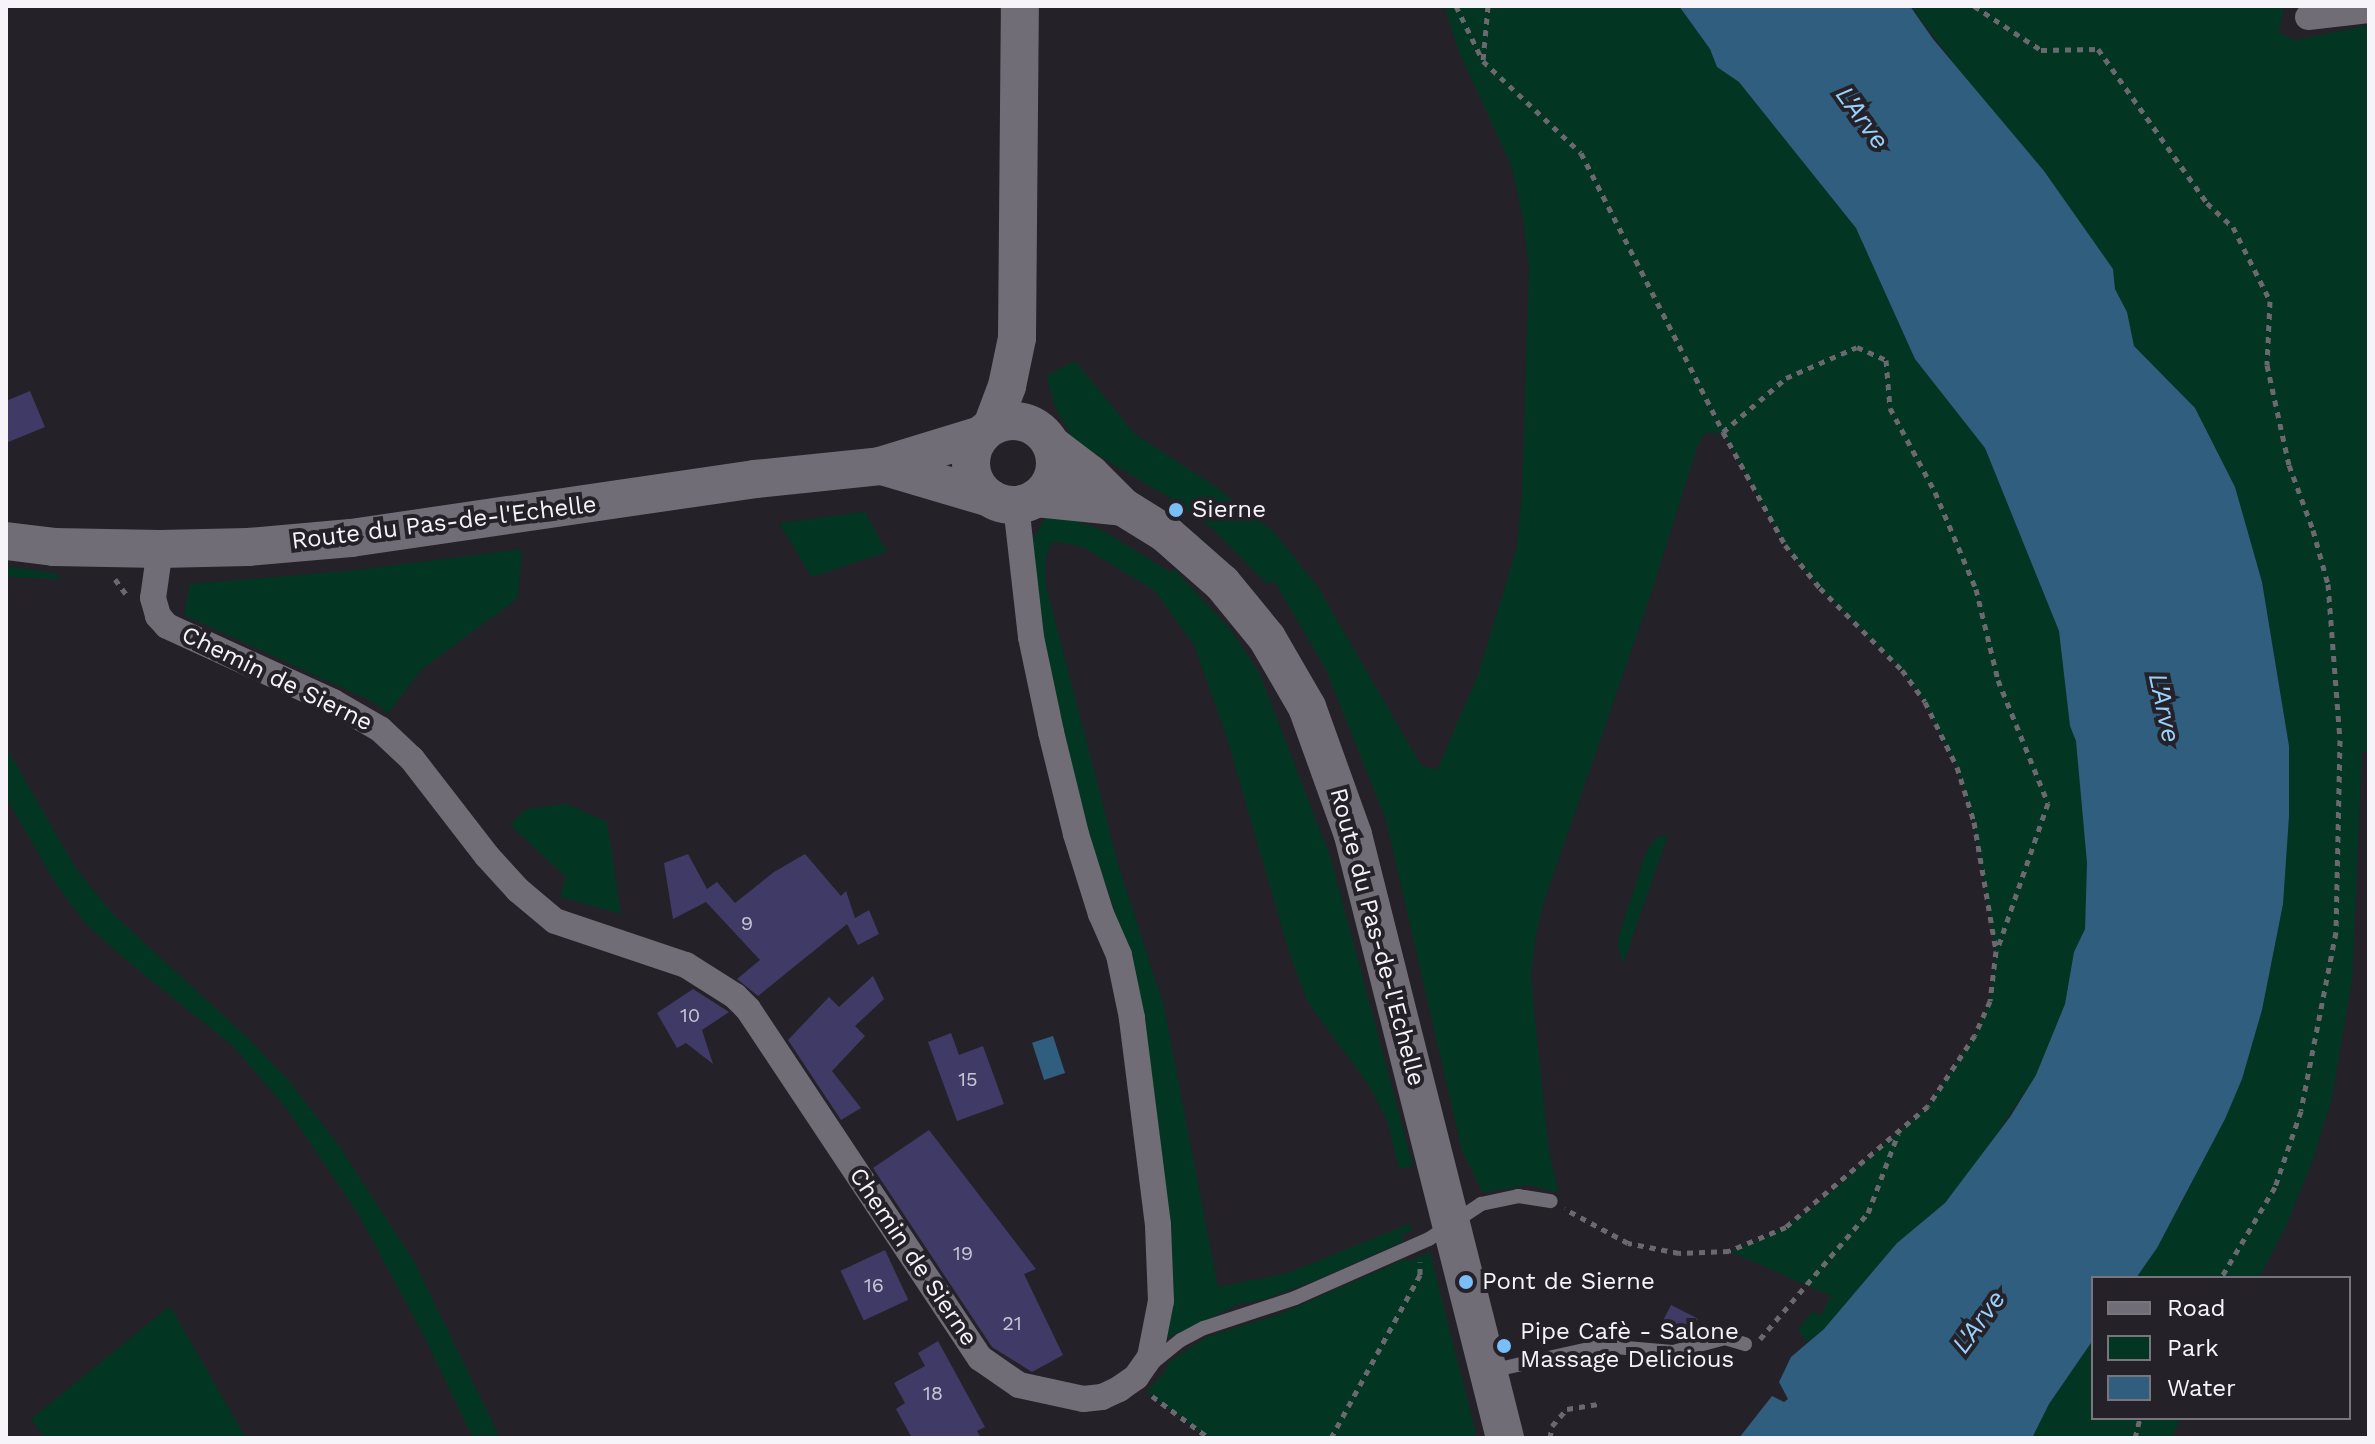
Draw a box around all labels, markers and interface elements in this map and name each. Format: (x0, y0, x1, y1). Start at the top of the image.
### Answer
water label: L'Arve (1829, 80, 1895, 156)
street label: Route du Pas-de-l'Echelle (290, 490, 598, 556)
place label: Sierne (1192, 496, 1266, 524)
marker: Sierne (1167, 501, 1185, 519)
street label: Chemin de Sierne (177, 620, 377, 738)
water label: L'Arve (2141, 670, 2187, 746)
street label: Route du Pas-de-l'Echelle (1323, 785, 1431, 1089)
house number: 9 (741, 911, 753, 935)
house number: 10 (680, 1003, 700, 1027)
house number: 15 (958, 1067, 978, 1091)
street label: Chemin de Sierne (843, 1163, 983, 1351)
house number: 19 (953, 1241, 973, 1265)
place label: Pont de Sierne (1482, 1268, 1655, 1296)
house number: 16 (864, 1273, 884, 1297)
marker: Pont de Sierne (1457, 1273, 1475, 1291)
legend (2091, 1276, 2351, 1420)
water label: L'Arve (1946, 1284, 2012, 1360)
text: Road (2167, 1294, 2226, 1322)
house number: 21 (1002, 1311, 1022, 1335)
place label: Pipe Cafè - Salone Massage Delicious (1520, 1318, 1739, 1374)
text: Park (2167, 1334, 2219, 1362)
marker: Pipe Cafè - Salone Massage Delicious (1495, 1337, 1513, 1355)
text: Water (2167, 1374, 2236, 1402)
house number: 18 (923, 1381, 943, 1405)

